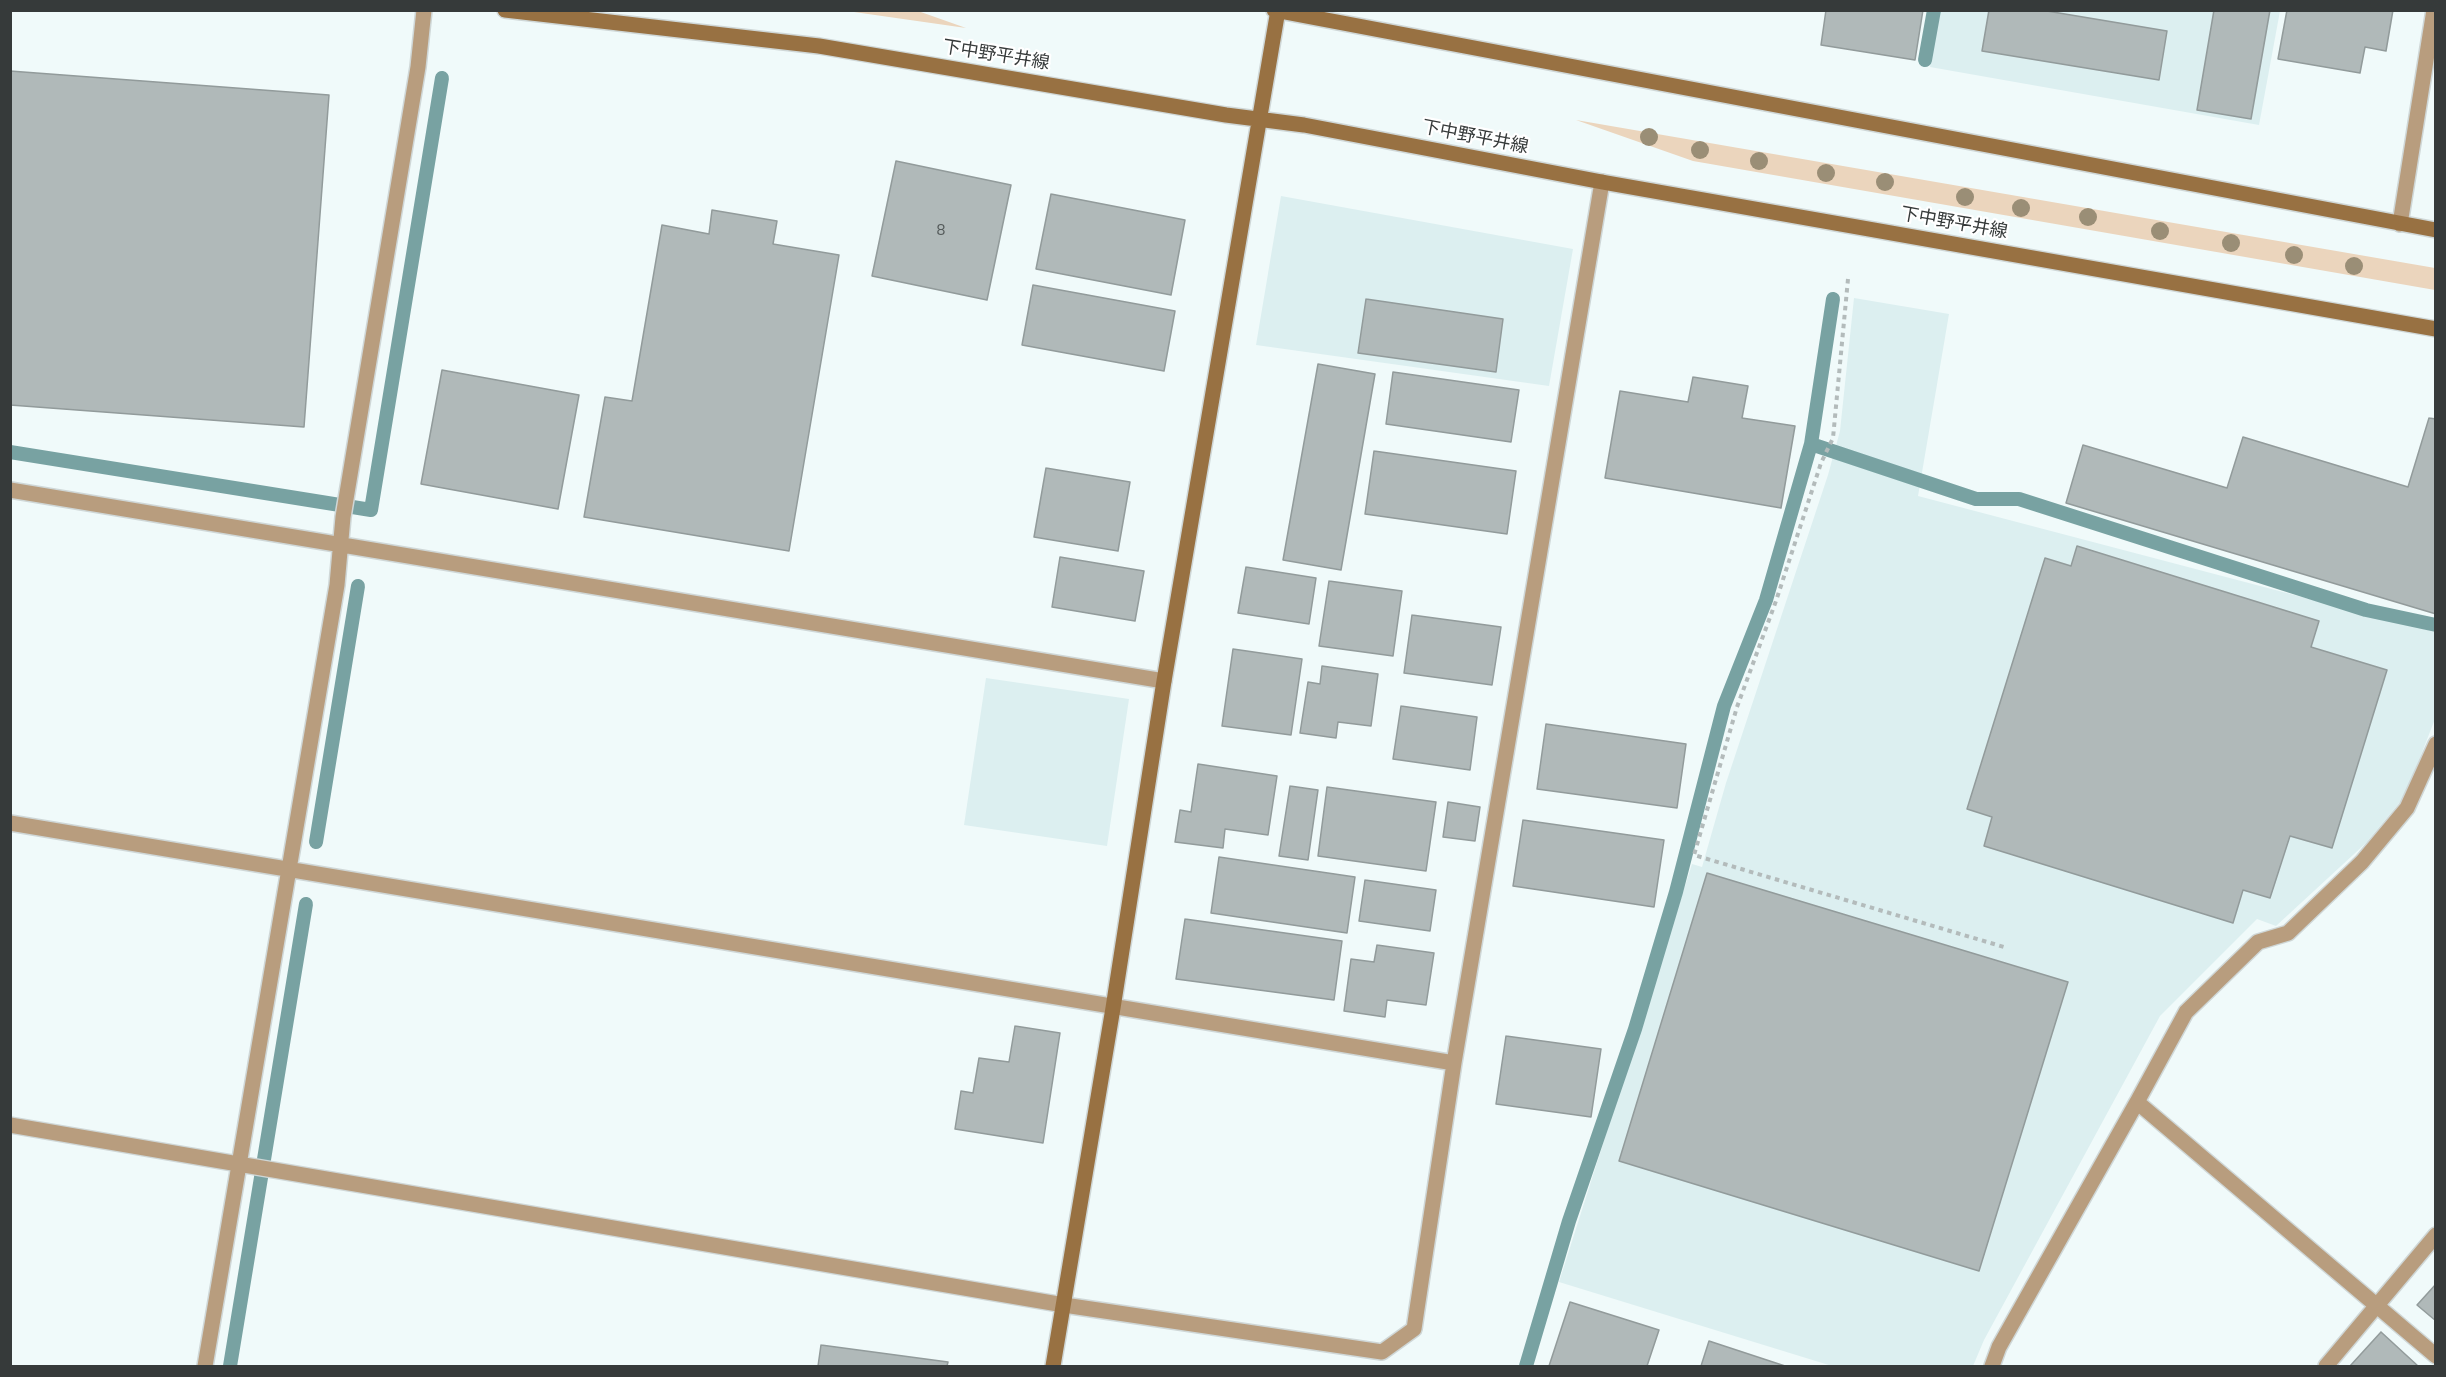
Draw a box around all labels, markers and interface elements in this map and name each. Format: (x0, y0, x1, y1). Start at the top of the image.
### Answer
street label: 下中野平井線 (941, 37, 1051, 75)
street label: 下中野平井線 (1420, 117, 1530, 159)
street label: 下中野平井線 (1899, 204, 2009, 244)
house number: 8 (937, 222, 945, 240)

